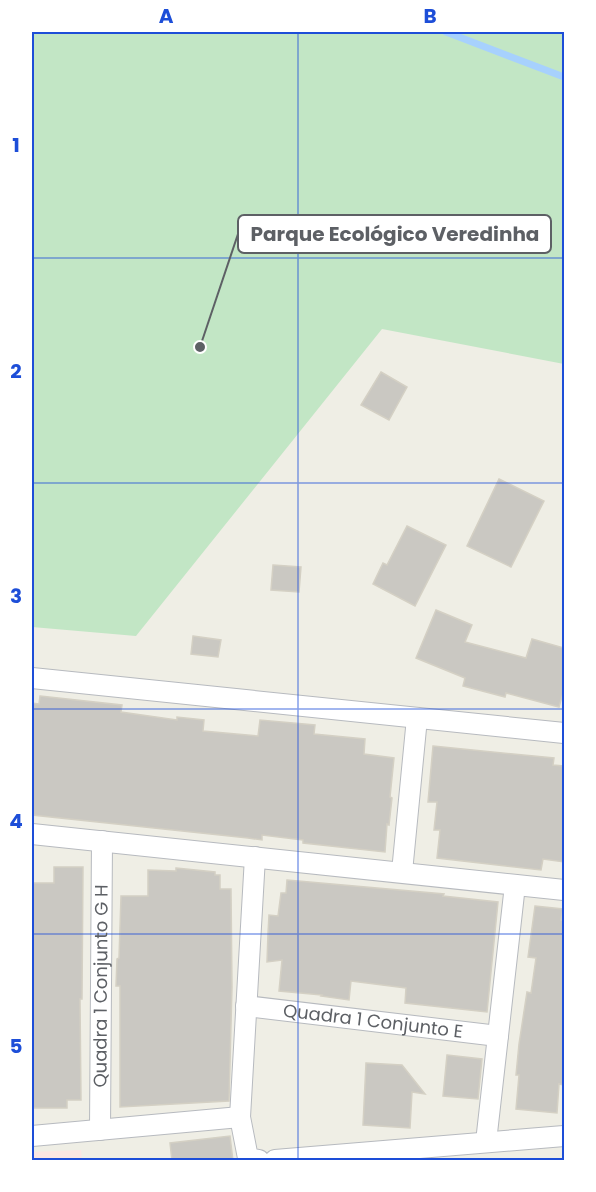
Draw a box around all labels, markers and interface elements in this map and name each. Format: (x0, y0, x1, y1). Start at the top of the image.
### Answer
text: A (159, 2, 174, 30)
text: B (423, 2, 437, 30)
text: 1 (12, 131, 20, 159)
callout: Parque Ecológico Veredinha (238, 215, 551, 253)
text: Parque Ecológico Veredinha (251, 220, 539, 248)
text: 2 (10, 357, 22, 385)
text: 3 (10, 582, 22, 610)
text: 4 (9, 807, 23, 835)
street label: Quadra 1 Conjunto G H (87, 884, 114, 1088)
street label: Quadra 1 Conjunto E (282, 998, 464, 1044)
text: 5 (10, 1032, 23, 1060)

